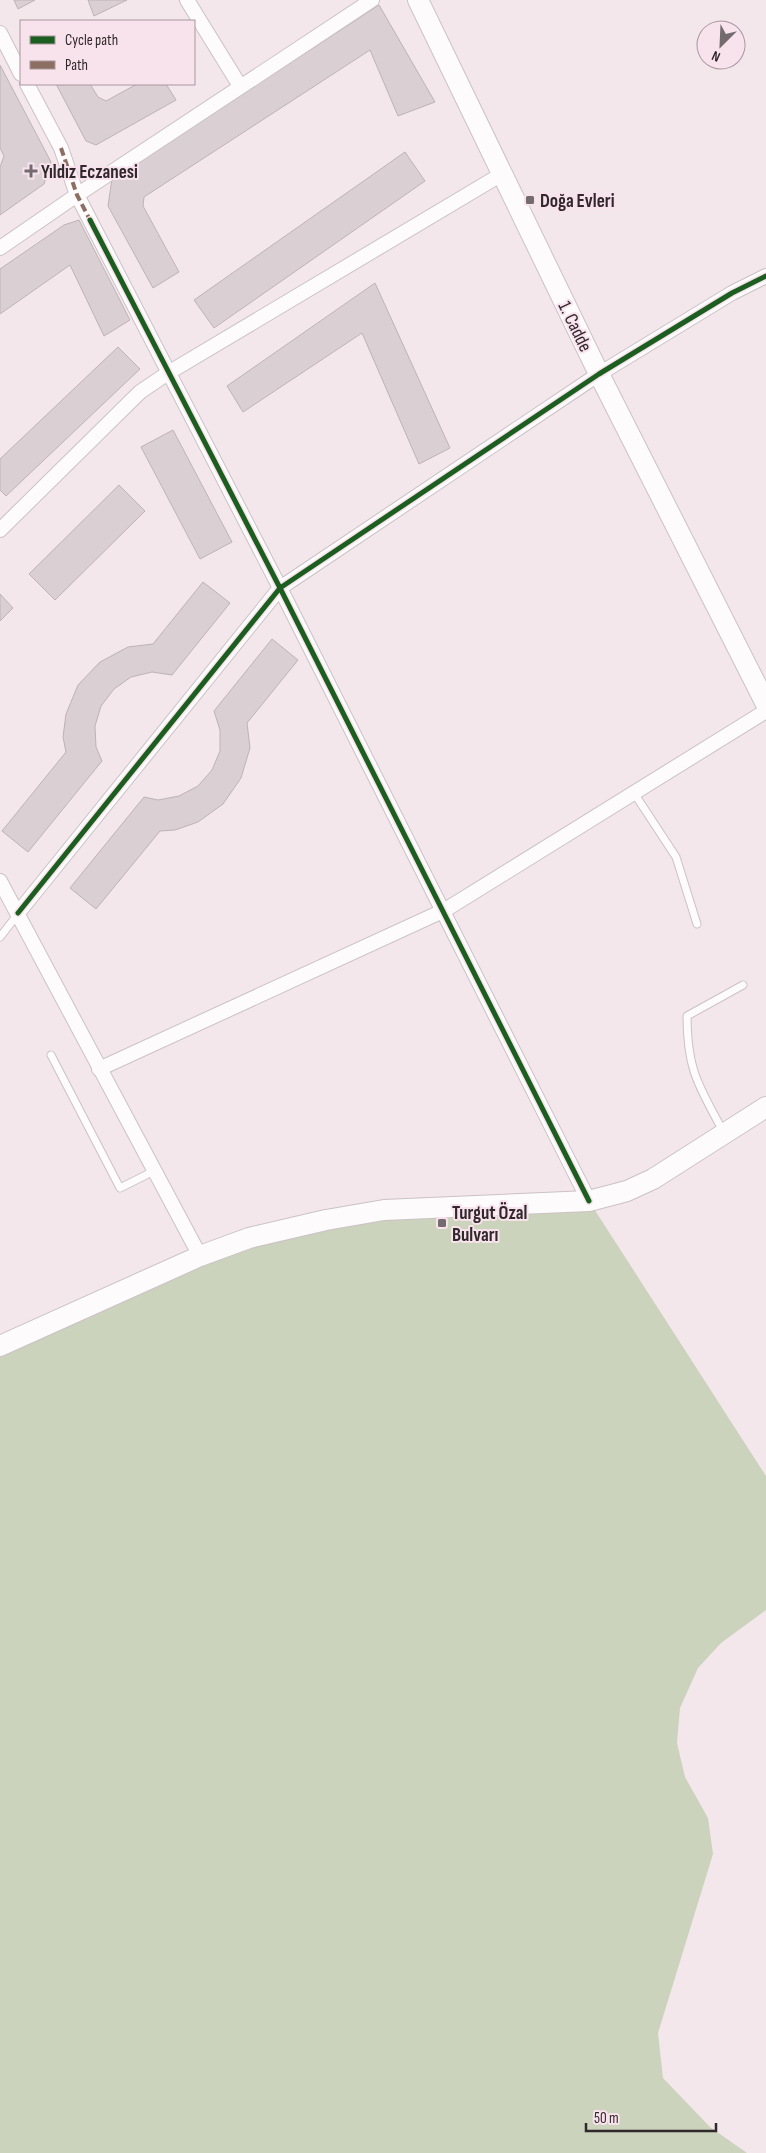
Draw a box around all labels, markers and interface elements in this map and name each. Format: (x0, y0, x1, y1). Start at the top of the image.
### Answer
legend (20, 20, 195, 85)
north arrow (696, 20, 746, 70)
text: Cycle path (65, 31, 118, 50)
text: N (709, 47, 723, 66)
text: Path (65, 56, 88, 75)
place label: Yıldız Eczanesi (41, 161, 138, 184)
marker: Yıldız Eczanesi (25, 165, 37, 177)
place label: Doğa Evleri (540, 190, 615, 213)
marker: Doğa Evleri (524, 194, 536, 206)
street label: 1. Cadde (553, 298, 597, 356)
place label: Turgut Özal Bulvarı (452, 1202, 527, 1247)
marker: Turgut Özal Bulvarı (436, 1217, 448, 1229)
scale bar (586, 2100, 716, 2132)
text: 50 m (594, 2109, 619, 2128)

